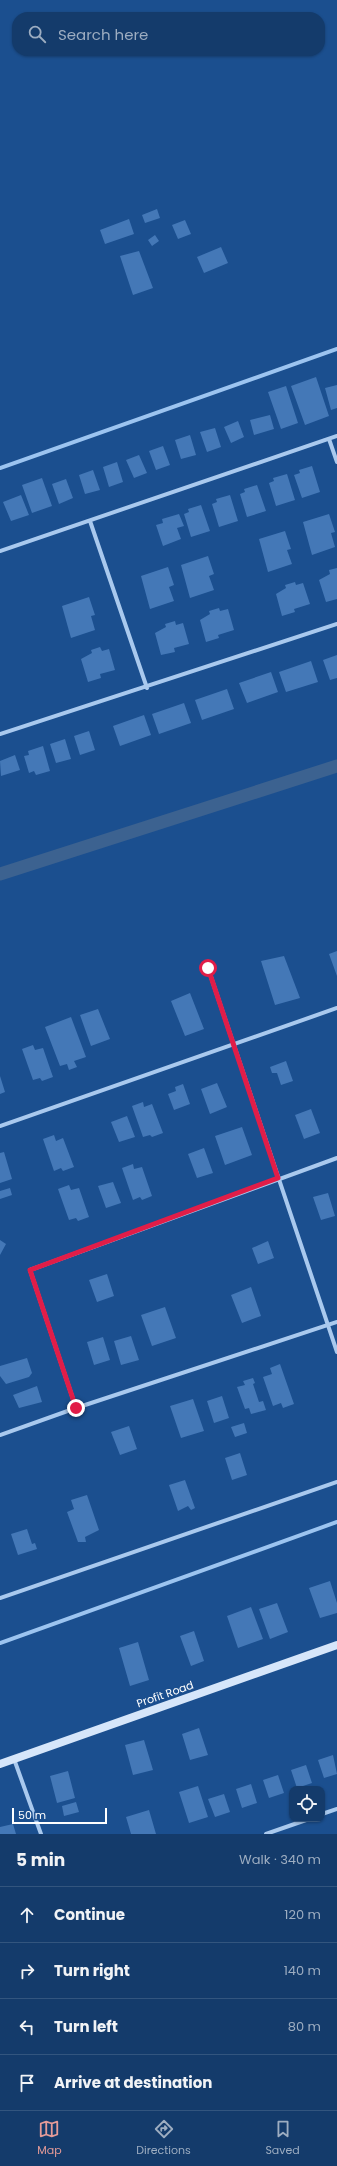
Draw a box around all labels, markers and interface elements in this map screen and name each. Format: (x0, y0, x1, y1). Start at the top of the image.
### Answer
search box (12, 12, 325, 56)
icon: search (26, 23, 48, 45)
text: Search here (58, 24, 148, 45)
route start (199, 959, 217, 977)
route end (67, 1399, 85, 1417)
street label: Profit Road (134, 1677, 196, 1711)
map controls (289, 1786, 325, 1822)
button: locate (289, 1786, 325, 1822)
scale bar (12, 1806, 107, 1825)
text: 50 m (18, 1807, 46, 1823)
text: 5 min (16, 1848, 65, 1872)
text: Walk · 340 m (239, 1850, 321, 1869)
icon: ahead (16, 1904, 38, 1926)
text: Continue (54, 1904, 125, 1925)
text: 120 m (284, 1905, 321, 1924)
icon: right (16, 1960, 38, 1982)
text: Turn right (54, 1960, 130, 1981)
text: 140 m (284, 1961, 321, 1980)
icon: left (16, 2016, 38, 2038)
text: Turn left (54, 2016, 118, 2037)
text: 80 m (288, 2017, 321, 2036)
icon: arrive (16, 2072, 38, 2094)
text: Arrive at destination (54, 2072, 212, 2093)
tab: Map (37, 2118, 62, 2159)
tab: Directions (136, 2118, 191, 2159)
tab: Saved (265, 2118, 300, 2159)

